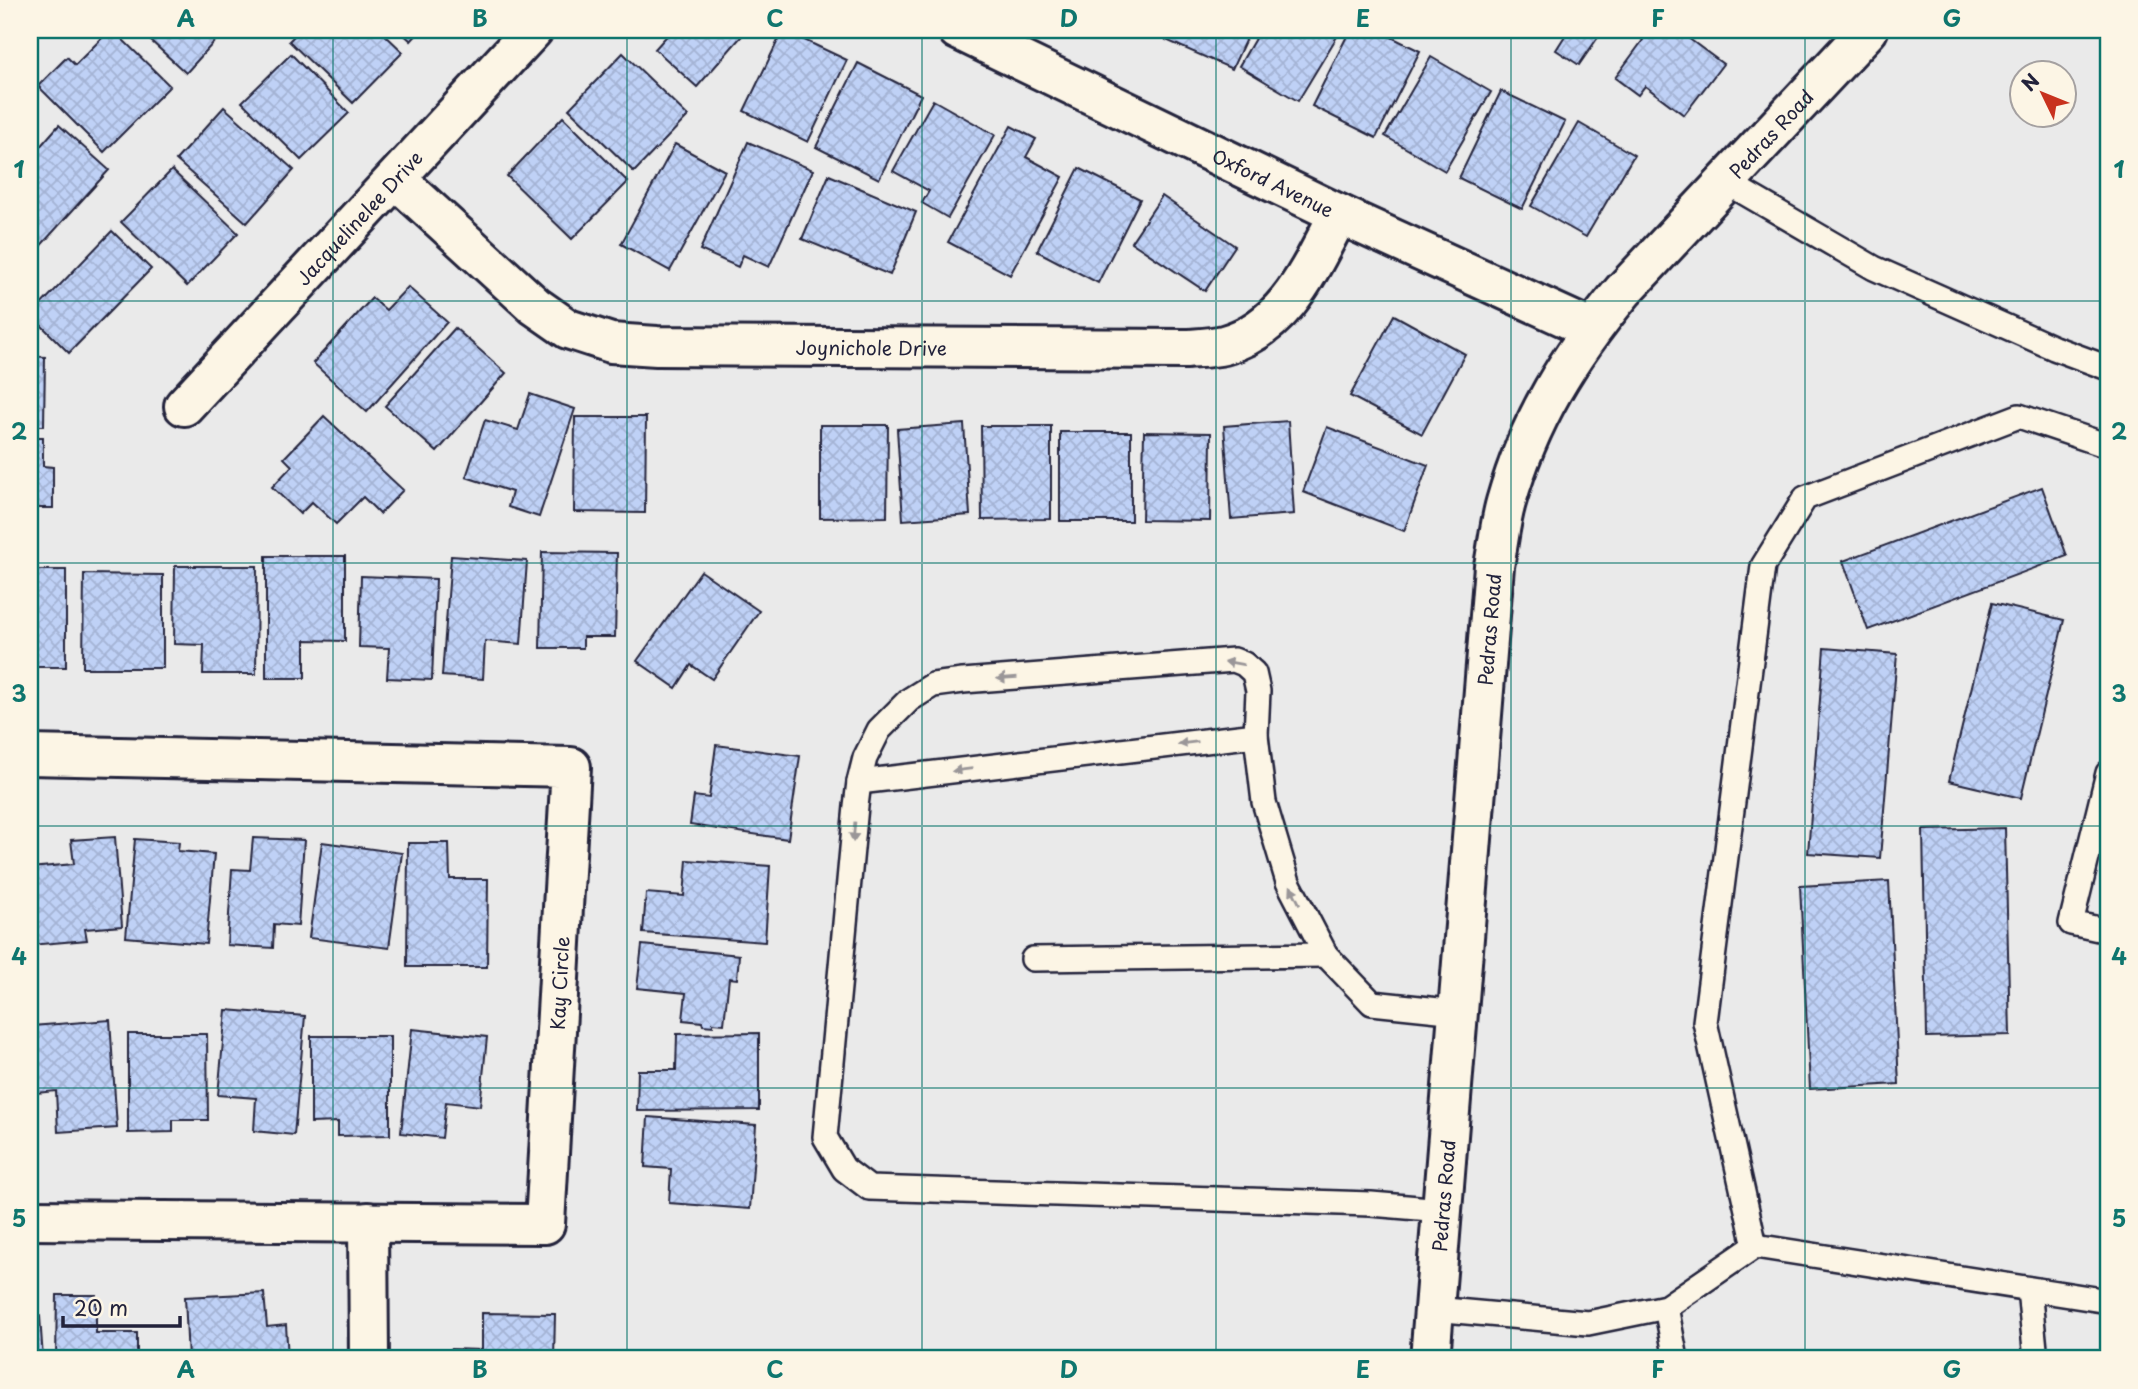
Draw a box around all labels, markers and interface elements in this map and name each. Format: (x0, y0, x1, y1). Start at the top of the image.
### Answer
text: A (177, 0, 195, 35)
text: B (472, 0, 488, 35)
text: C (766, 0, 784, 35)
text: D (1060, 0, 1078, 35)
text: E (1356, 0, 1370, 35)
text: F (1651, 0, 1665, 35)
text: G (1943, 0, 1961, 35)
north arrow (2008, 60, 2078, 130)
text: N (2014, 67, 2045, 97)
street label: Pedras Road (1722, 83, 1820, 184)
street label: Oxford Avenue (1208, 141, 1339, 223)
street label: Jacquelinelee Drive (289, 144, 429, 291)
text: 1 (14, 151, 25, 186)
text: 1 (2114, 151, 2125, 186)
street label: Joynichole Drive (795, 333, 947, 362)
text: 2 (11, 413, 27, 448)
text: 2 (2111, 413, 2127, 448)
street label: Pedras Road (1470, 572, 1507, 687)
one-way arrow (1222, 657, 1244, 668)
one-way arrow (996, 672, 1018, 683)
text: 3 (11, 675, 27, 710)
text: 3 (2111, 675, 2127, 710)
one-way arrow (1177, 738, 1199, 749)
one-way arrow (951, 764, 973, 775)
one-way arrow (848, 821, 859, 843)
one-way arrow (1289, 885, 1301, 905)
street label: Kay Circle (543, 935, 575, 1031)
text: 4 (11, 938, 27, 973)
text: 4 (2111, 938, 2127, 973)
street label: Pedras Road (1425, 1138, 1462, 1253)
text: 5 (12, 1200, 26, 1235)
text: 5 (2112, 1200, 2126, 1235)
scale bar (63, 1284, 180, 1328)
text: 20 m (74, 1291, 128, 1323)
text: A (177, 1351, 195, 1386)
text: B (472, 1351, 488, 1386)
text: C (766, 1351, 784, 1386)
text: D (1060, 1351, 1078, 1386)
text: E (1356, 1351, 1370, 1386)
text: F (1651, 1351, 1665, 1386)
text: G (1943, 1351, 1961, 1386)

